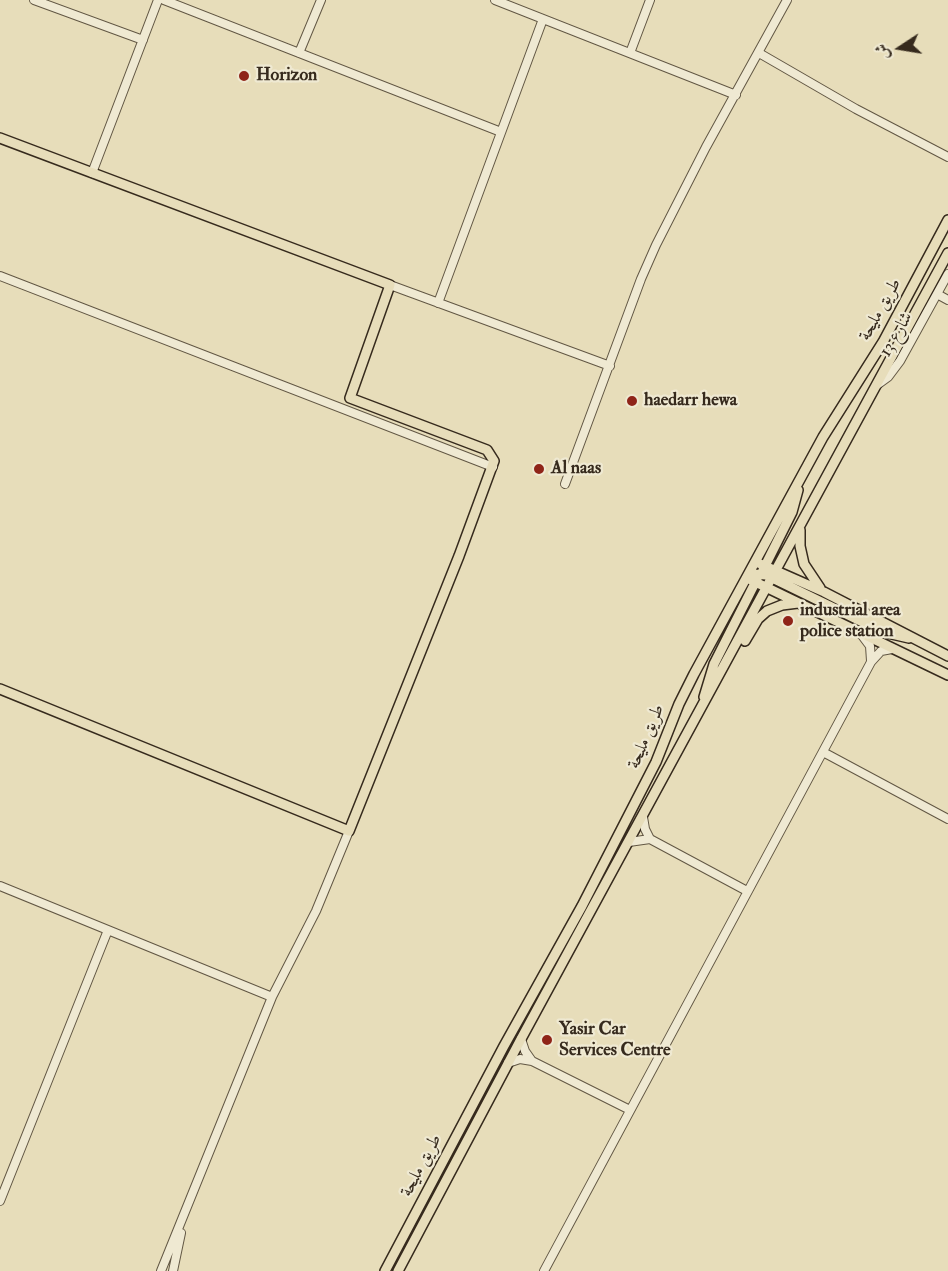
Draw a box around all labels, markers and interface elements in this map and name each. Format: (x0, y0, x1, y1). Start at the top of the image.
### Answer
north arrow (870, 18, 930, 78)
text: ش (871, 42, 894, 62)
place label: Horizon (256, 65, 317, 87)
marker: Horizon (237, 69, 251, 83)
street label: طريق مليحة (855, 275, 907, 345)
street label: شارع 13 (876, 309, 918, 361)
place label: haedarr hewa (644, 390, 737, 412)
marker: haedarr hewa (625, 394, 639, 408)
place label: Al naas (551, 458, 601, 480)
marker: Al naas (532, 462, 546, 476)
place label: industrial area police station (800, 600, 900, 642)
marker: industrial area police station (781, 614, 795, 628)
street label: طريق مليحة (624, 701, 670, 773)
place label: Yasir Car Services Centre (559, 1019, 671, 1062)
marker: Yasir Car Services Centre (540, 1033, 554, 1047)
street label: طريق مليحة (396, 1131, 448, 1201)

